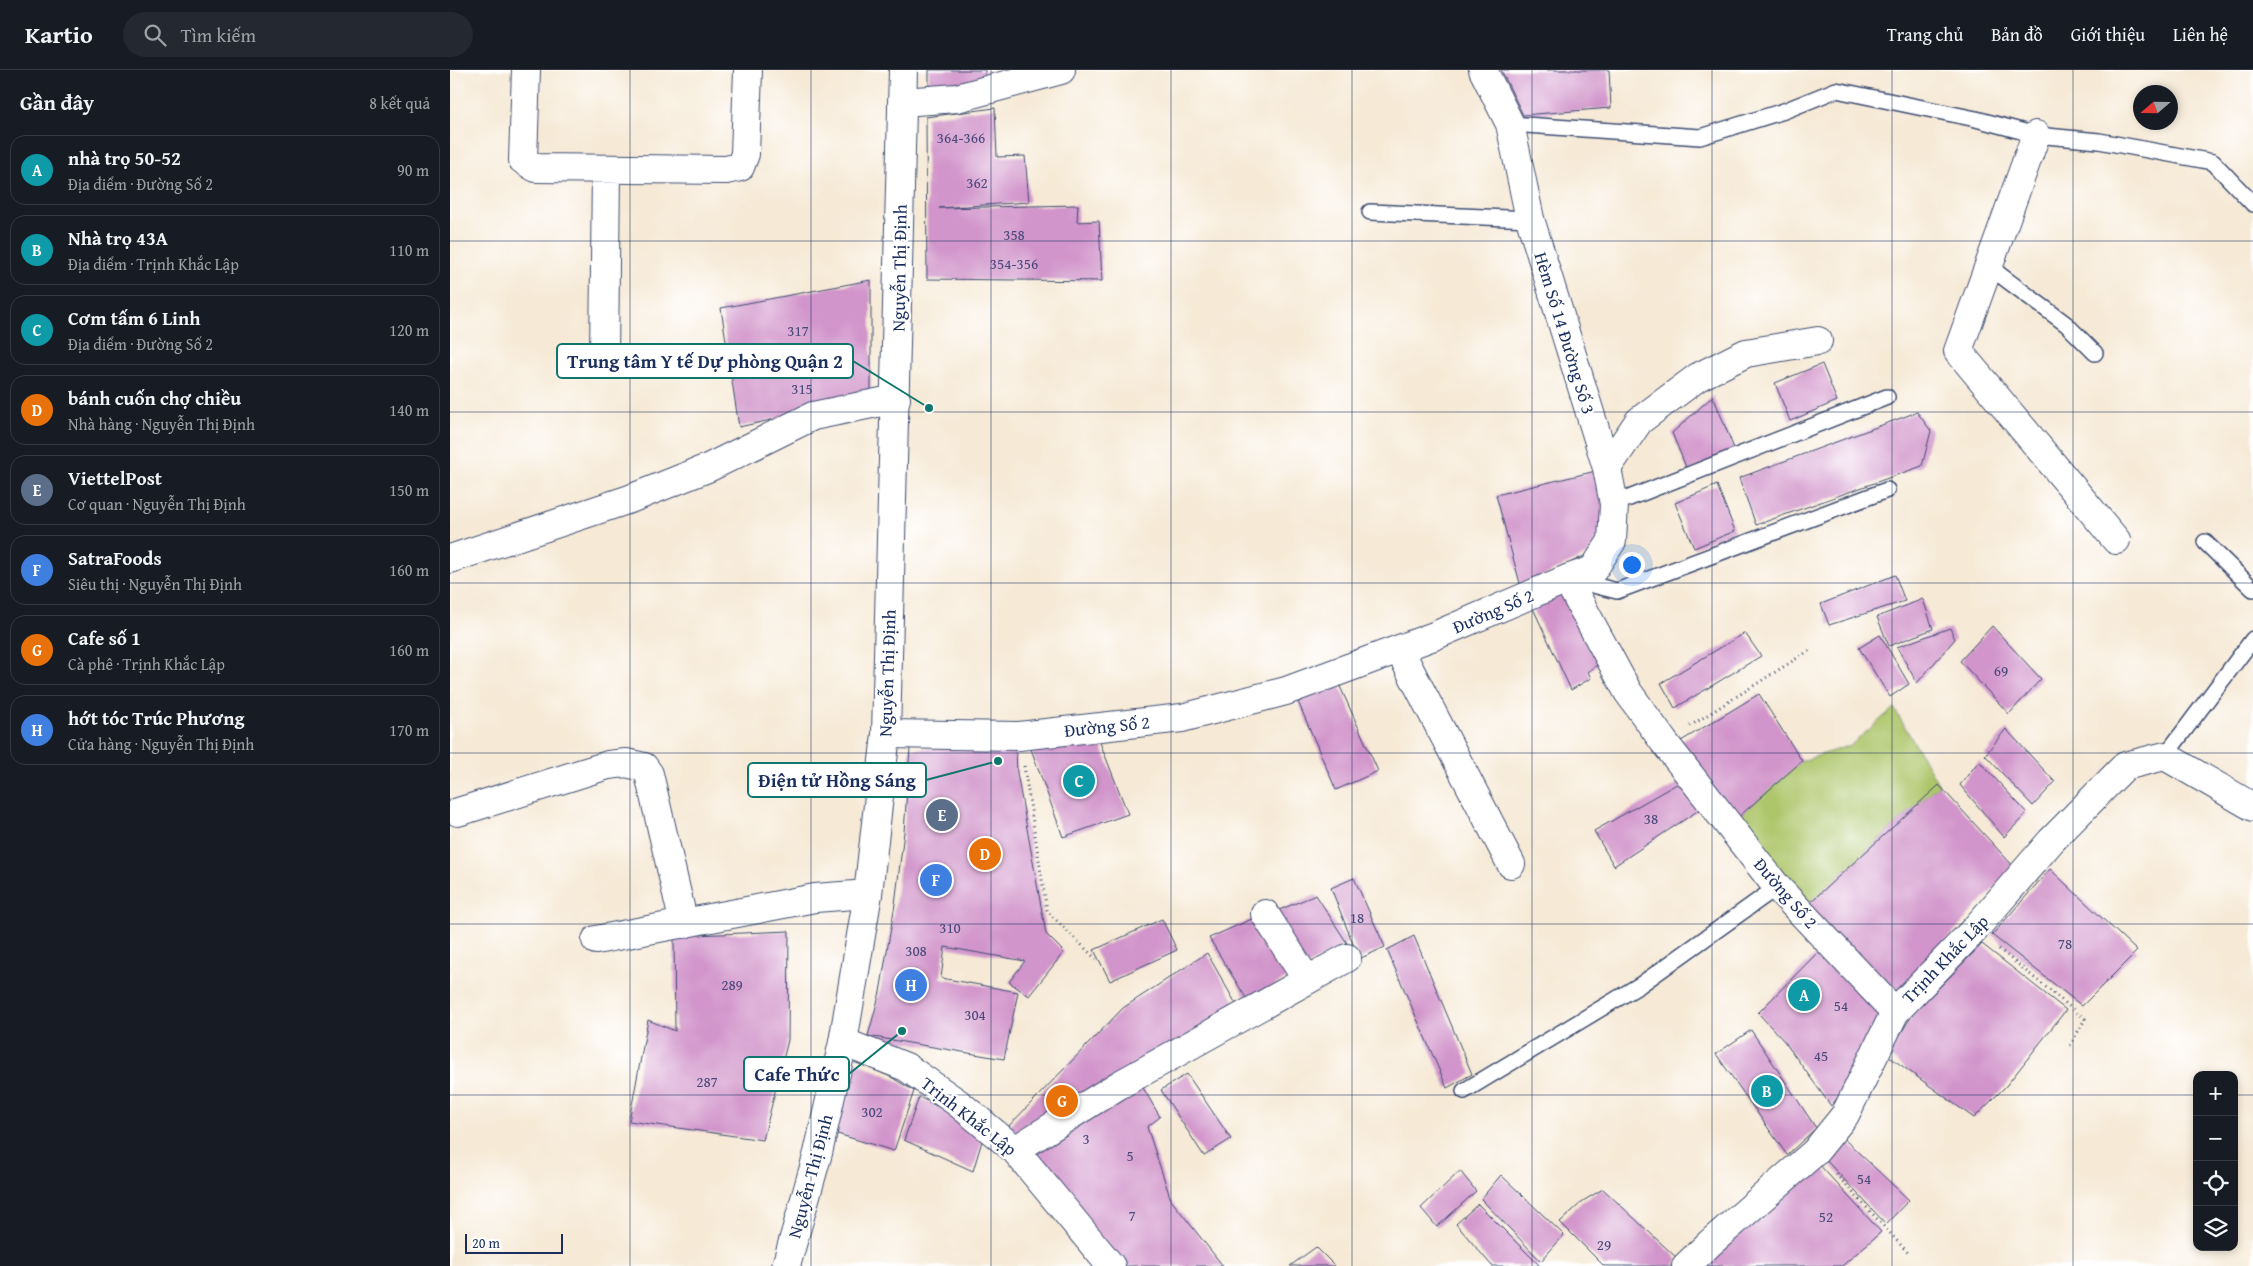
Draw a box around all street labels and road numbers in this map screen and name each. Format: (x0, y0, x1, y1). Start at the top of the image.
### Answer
street label: Nguyễn Thị Định (884, 204, 914, 332)
street label: Hèm Số 14 Đường Số 3 (1527, 249, 1603, 417)
street label: Đường Số 2 (1448, 582, 1538, 640)
street label: Nguyễn Thị Định (871, 609, 903, 737)
street label: Đường Số 2 (1063, 708, 1151, 744)
street label: Đường Số 2 (1748, 852, 1824, 934)
street label: Trịnh Khắc Lập (1895, 908, 1995, 1010)
street label: Trịnh Khắc Lập (915, 1070, 1023, 1162)
street label: Nguyễn Thị Định (780, 1111, 840, 1241)

